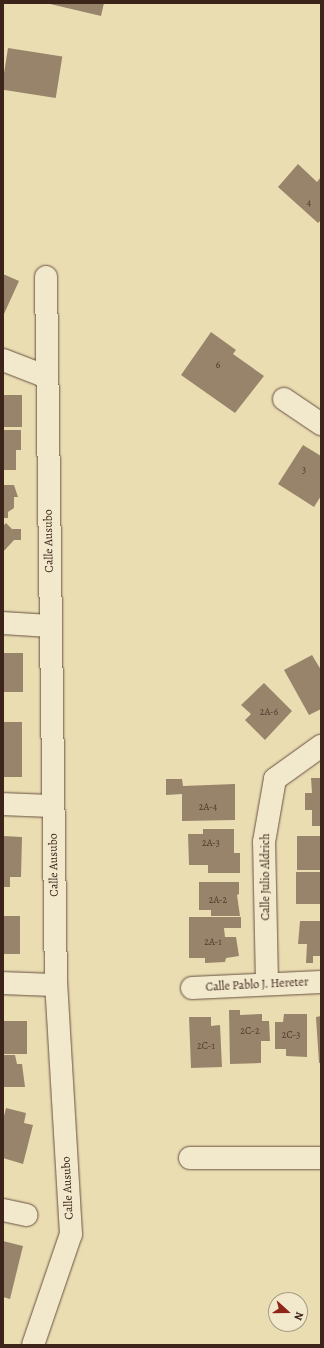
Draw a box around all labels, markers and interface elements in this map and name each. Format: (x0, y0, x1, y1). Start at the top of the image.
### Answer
house number: 4 (307, 197, 311, 209)
house number: 6 (216, 359, 220, 371)
house number: 3 (302, 464, 306, 476)
street label: Calle Ausubo (41, 509, 57, 573)
house number: 2A-6 (260, 706, 278, 718)
house number: 2A-4 (199, 801, 217, 813)
street label: Calle Ausubo (46, 833, 62, 897)
street label: Calle Julio Aldrich (259, 833, 273, 921)
house number: 2A-3 (202, 837, 220, 849)
house number: 2A-2 (209, 894, 227, 906)
house number: 2A-1 (204, 936, 222, 948)
street label: Calle Pablo J. Hereter (205, 975, 309, 995)
house number: 2C-2 (240, 1025, 260, 1037)
house number: 2C-3 (282, 1029, 300, 1041)
house number: 2C-1 (197, 1040, 215, 1052)
street label: Calle Ausubo (59, 1156, 77, 1220)
north arrow (268, 1292, 308, 1332)
text: N (290, 1310, 307, 1323)

